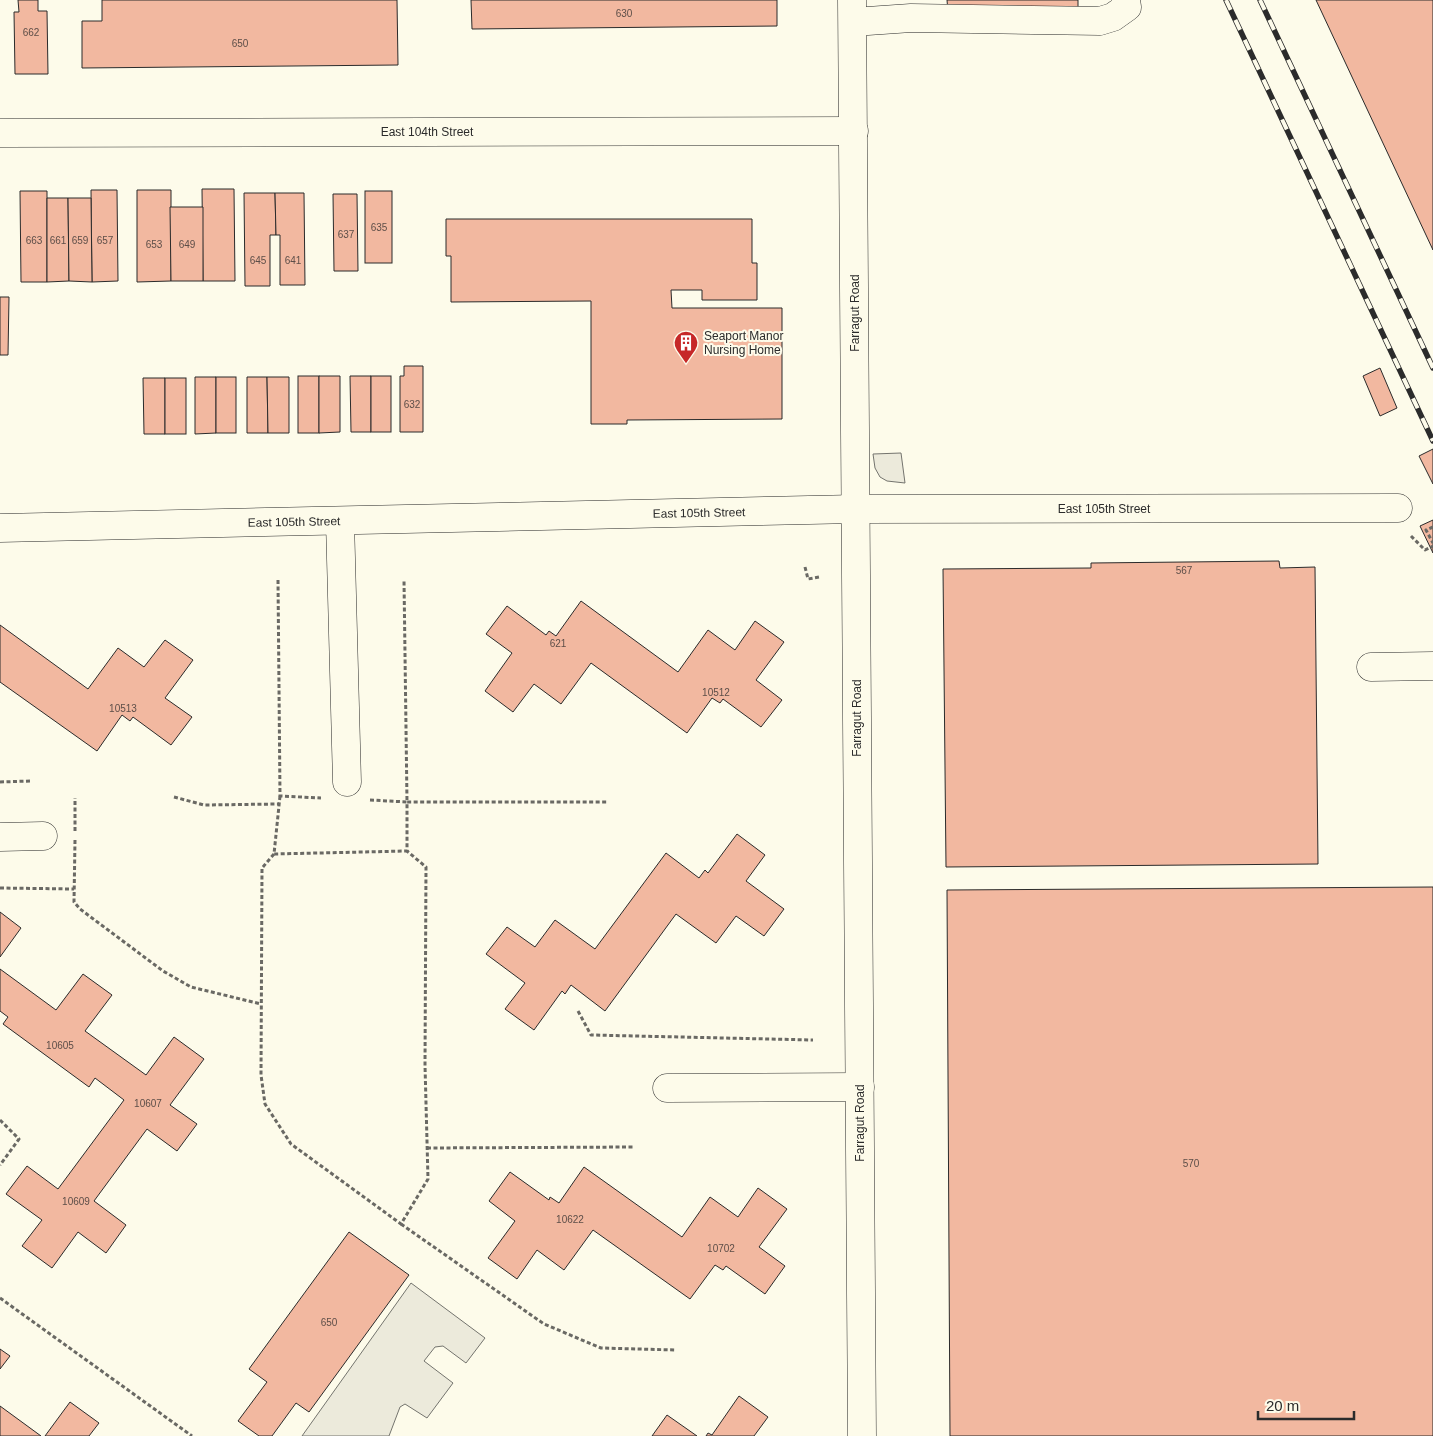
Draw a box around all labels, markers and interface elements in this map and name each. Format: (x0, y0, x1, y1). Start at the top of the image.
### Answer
house number: 630 (616, 8, 633, 19)
house number: 662 (23, 27, 40, 38)
house number: 650 (232, 38, 249, 49)
street label: East 104th Street (381, 125, 474, 139)
house number: 635 (371, 222, 388, 233)
house number: 637 (338, 229, 355, 240)
house number: 663 (26, 235, 43, 246)
house number: 661 (50, 235, 67, 246)
house number: 659 (72, 235, 89, 246)
house number: 657 (97, 235, 114, 246)
house number: 653 (146, 239, 163, 250)
house number: 649 (179, 239, 196, 250)
house number: 645 (250, 255, 267, 266)
house number: 641 (285, 255, 302, 266)
street label: Farragut Road (848, 274, 862, 352)
place label: Seaport Manor Nursing Home (704, 329, 783, 357)
building icon: Seaport Manor Nursing Home (673, 330, 699, 364)
house number: 632 (404, 399, 421, 410)
street label: East 105th Street (1058, 502, 1151, 516)
street label: East 105th Street (653, 505, 746, 521)
street label: East 105th Street (248, 514, 341, 530)
house number: 567 (1176, 565, 1193, 576)
house number: 621 (550, 638, 567, 649)
street label: Farragut Road (850, 679, 864, 757)
house number: 10512 (702, 687, 730, 698)
house number: 10513 (109, 703, 137, 714)
house number: 10605 (46, 1040, 74, 1051)
street label: Farragut Road (853, 1084, 867, 1162)
house number: 10607 (134, 1098, 162, 1109)
house number: 570 (1183, 1158, 1200, 1169)
house number: 10609 (62, 1196, 90, 1207)
house number: 10622 (556, 1214, 584, 1225)
house number: 10702 (707, 1243, 735, 1254)
house number: 650 (321, 1317, 338, 1328)
scale bar (1258, 1388, 1354, 1420)
text: 20 m (1266, 1397, 1299, 1414)

